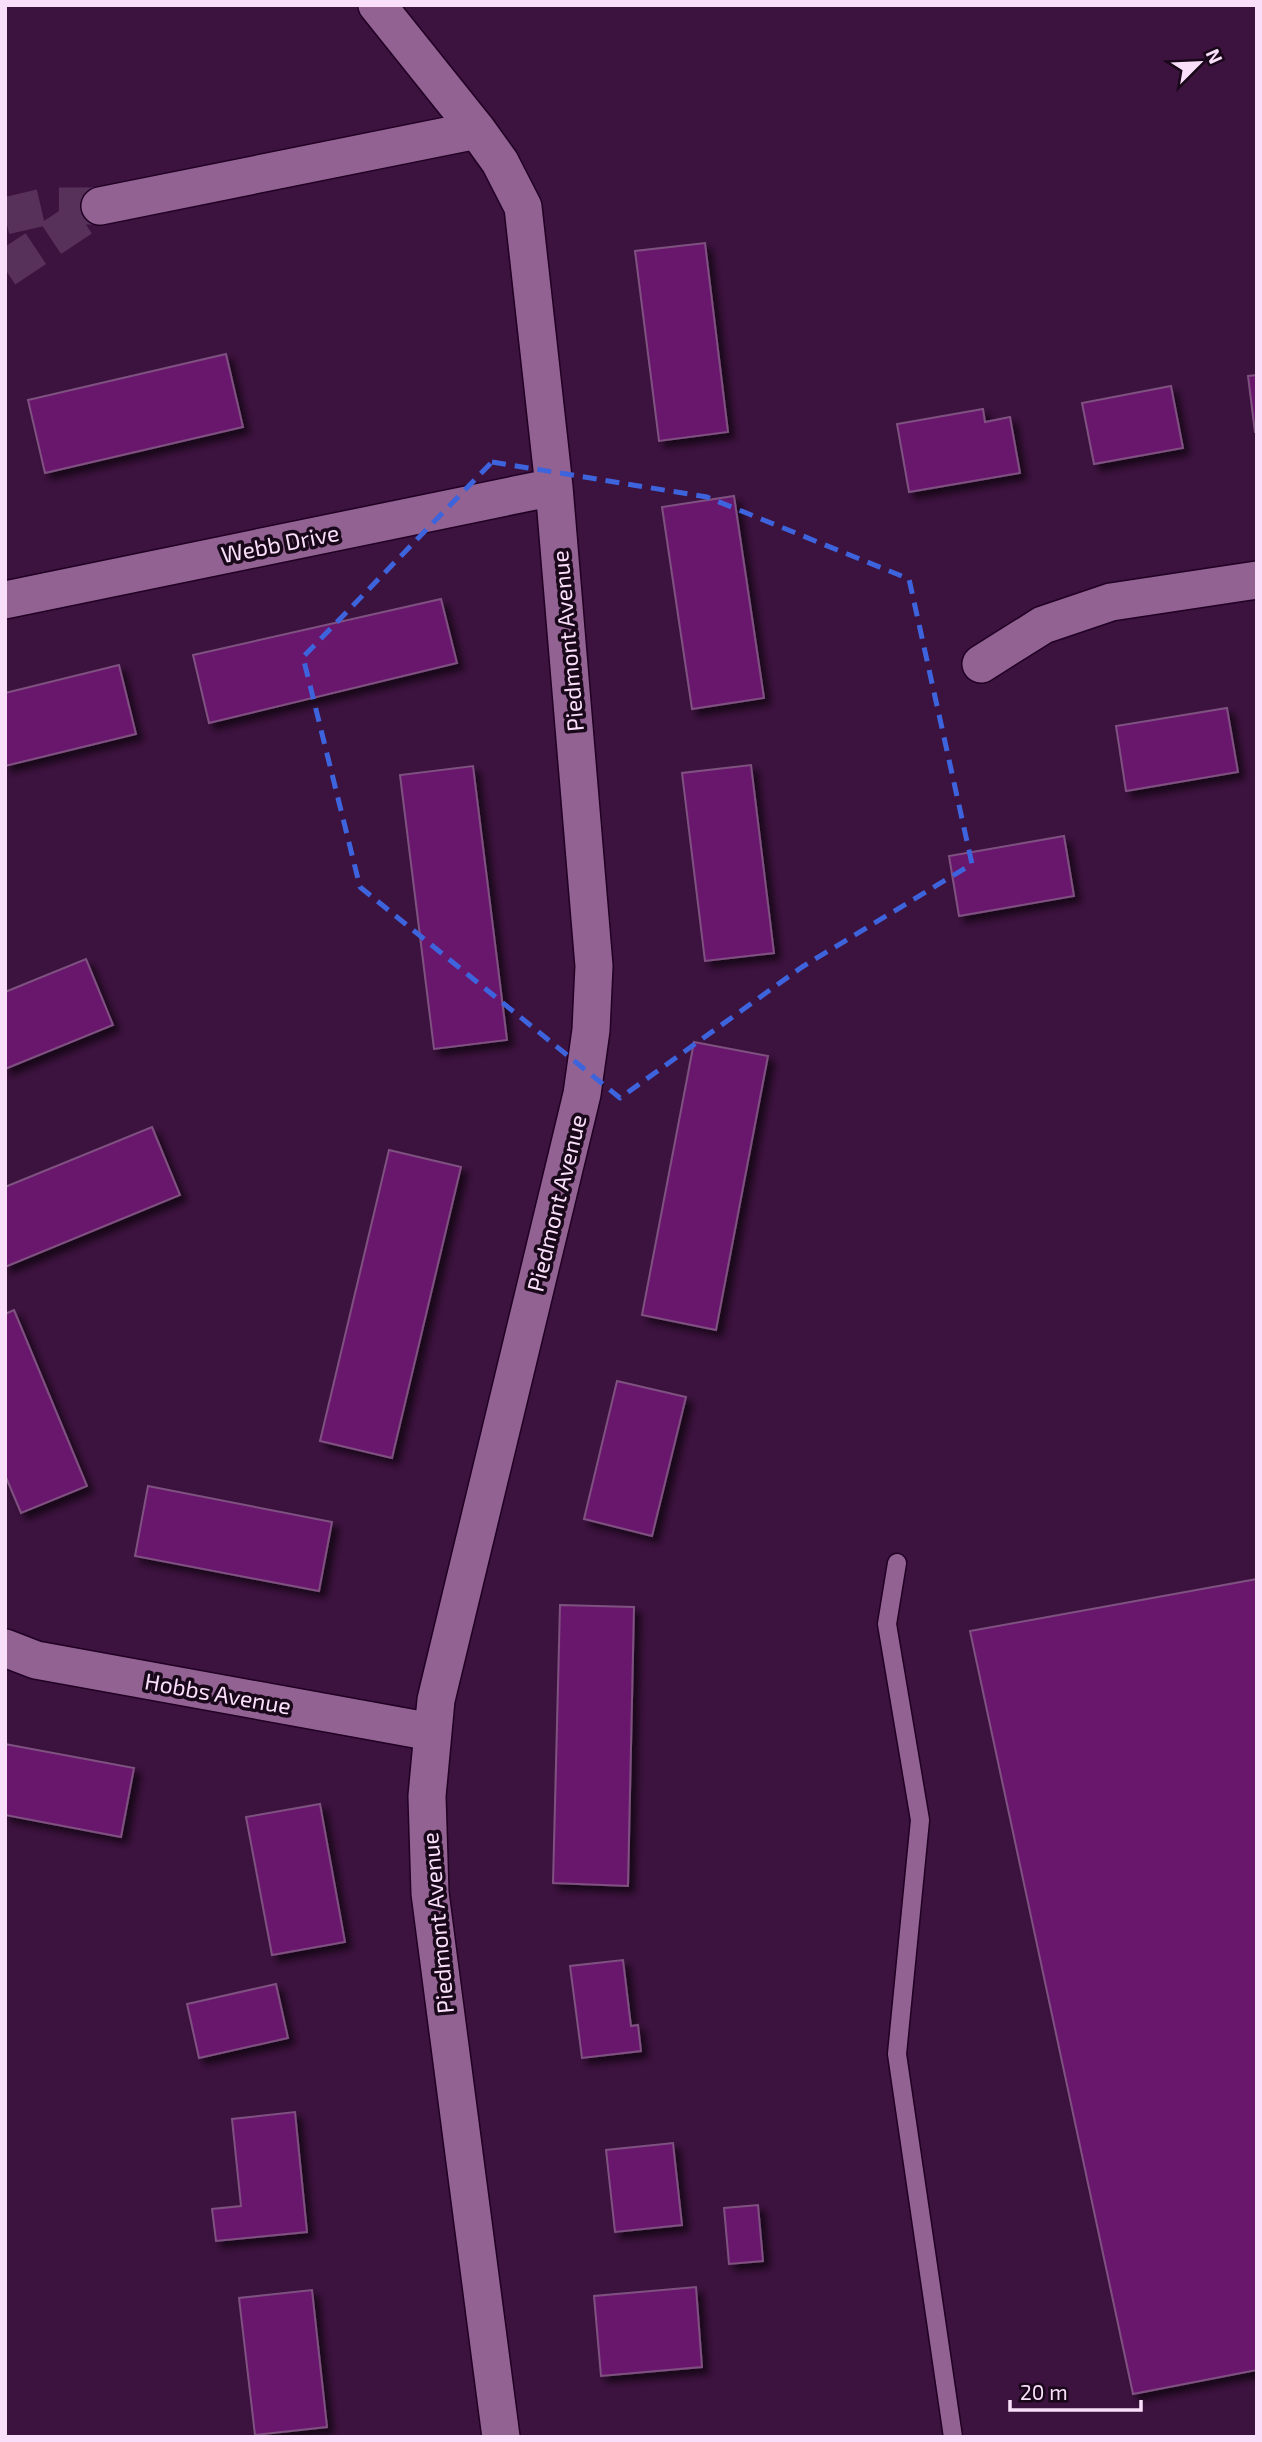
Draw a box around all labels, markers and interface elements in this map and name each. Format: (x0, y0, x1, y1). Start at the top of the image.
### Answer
north arrow (1164, 28, 1234, 98)
text: N (1202, 45, 1228, 67)
street label: Webb Drive (219, 518, 341, 568)
street label: Piedmont Avenue (545, 549, 589, 733)
street label: Piedmont Avenue (520, 1111, 592, 1295)
street label: Hobbs Avenue (143, 1666, 293, 1720)
street label: Piedmont Avenue (415, 1831, 459, 2015)
scale bar (1010, 2368, 1141, 2412)
text: 20 m (1020, 2379, 1068, 2404)

